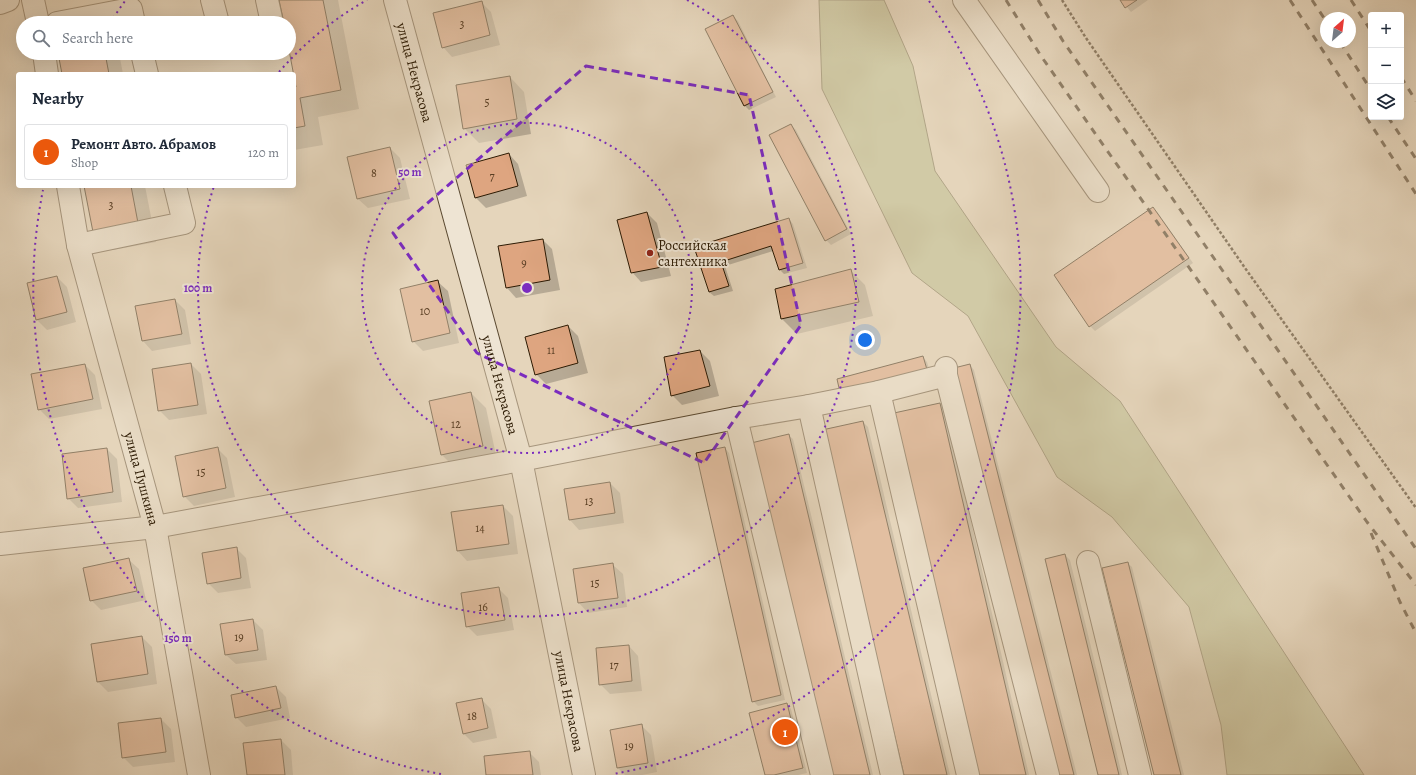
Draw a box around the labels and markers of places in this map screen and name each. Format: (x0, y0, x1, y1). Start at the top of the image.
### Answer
place label: Российская сантехника (658, 236, 728, 271)
marker: Российская сантехника (645, 248, 655, 258)
centre of rings (520, 281, 534, 295)
pin: 1 (772, 717, 798, 747)

